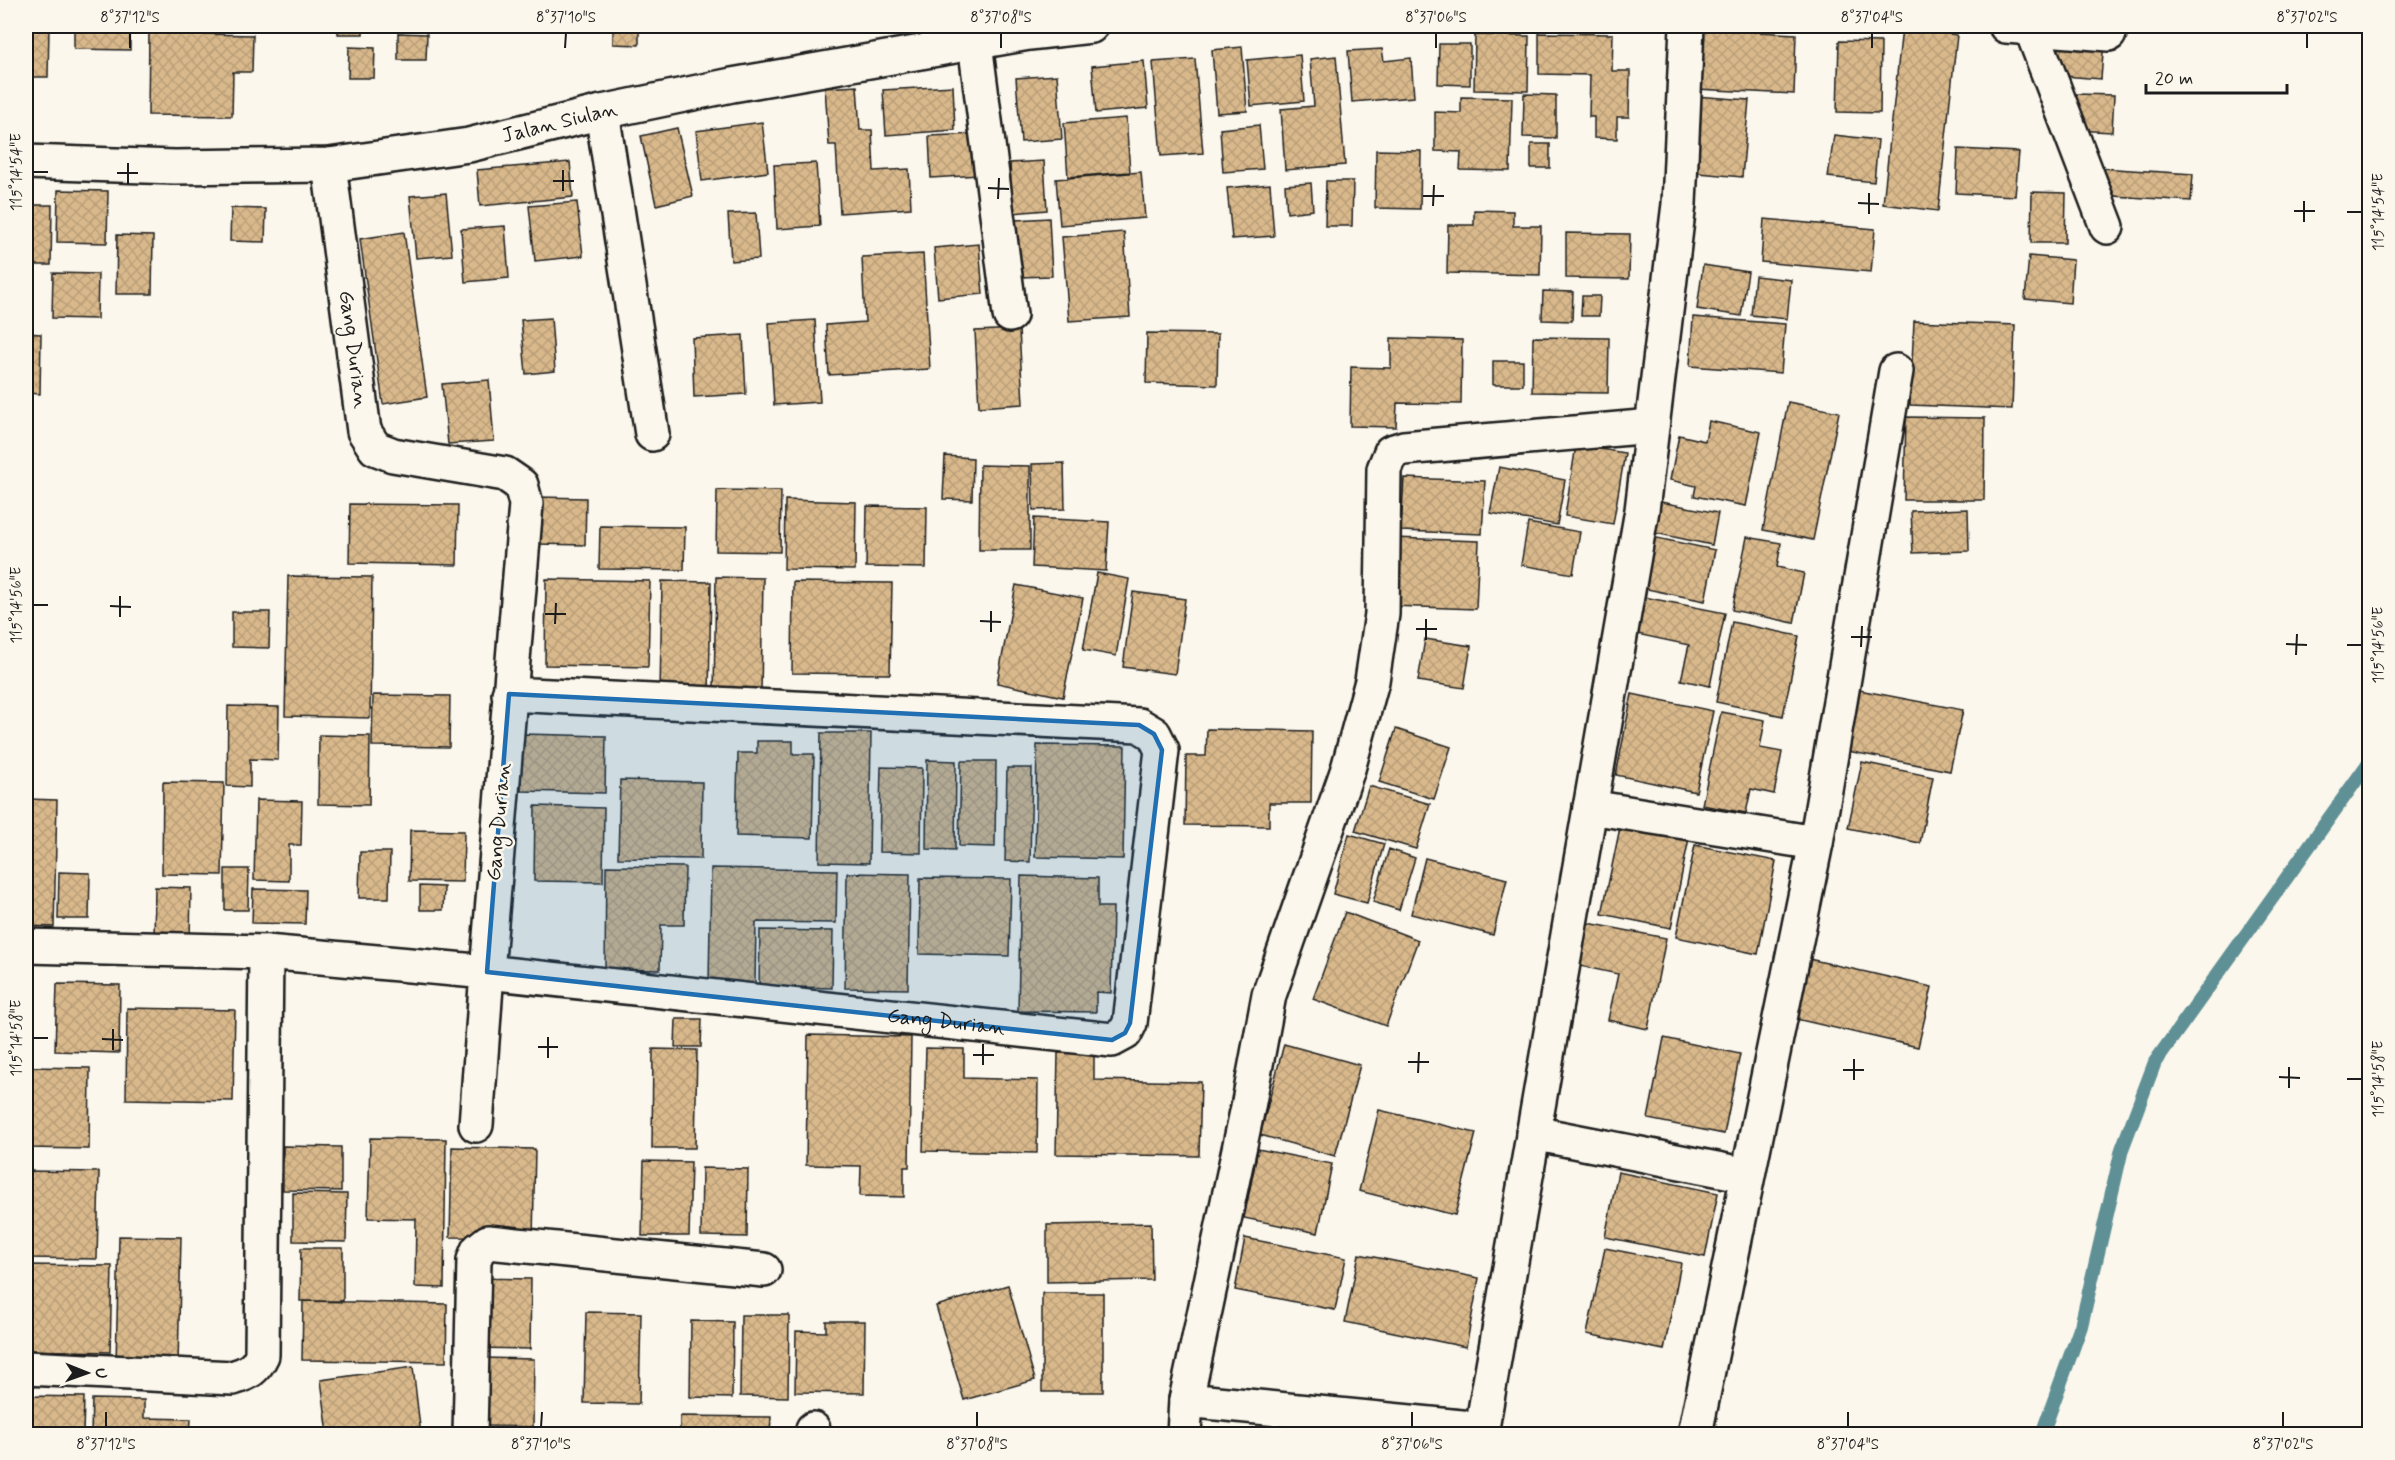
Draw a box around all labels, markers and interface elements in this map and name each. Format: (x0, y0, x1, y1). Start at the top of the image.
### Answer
text: 8°37'12"S (100, 8, 160, 28)
text: 8°37'10"S (536, 8, 596, 28)
text: 8°37'08"S (970, 8, 1032, 28)
text: 8°37'06"S (1405, 8, 1467, 28)
text: 8°37'04"S (1841, 8, 1903, 28)
text: 8°37'02"S (2276, 8, 2338, 28)
scale bar (2146, 57, 2287, 95)
text: 20 m (2155, 67, 2193, 91)
street label: Jalan Siulan (499, 95, 621, 150)
text: 115°14'54"E (7, 133, 27, 211)
text: 115°14'54"E (2369, 173, 2389, 251)
street label: Gang Durian (332, 289, 375, 411)
text: 115°14'56"E (7, 566, 27, 644)
text: 115°14'56"E (2369, 606, 2389, 684)
street label: Gang Durian (480, 761, 519, 882)
text: 115°14'58"E (7, 999, 27, 1077)
street label: Gang Durian (886, 1002, 1007, 1042)
text: 115°14'58"E (2369, 1040, 2389, 1118)
north arrow (57, 1343, 117, 1403)
text: U (90, 1368, 111, 1379)
text: 8°37'12"S (76, 1435, 136, 1455)
text: 8°37'10"S (511, 1435, 571, 1455)
text: 8°37'08"S (946, 1435, 1008, 1455)
text: 8°37'06"S (1381, 1435, 1443, 1455)
text: 8°37'04"S (1817, 1435, 1879, 1455)
text: 8°37'02"S (2252, 1435, 2314, 1455)

